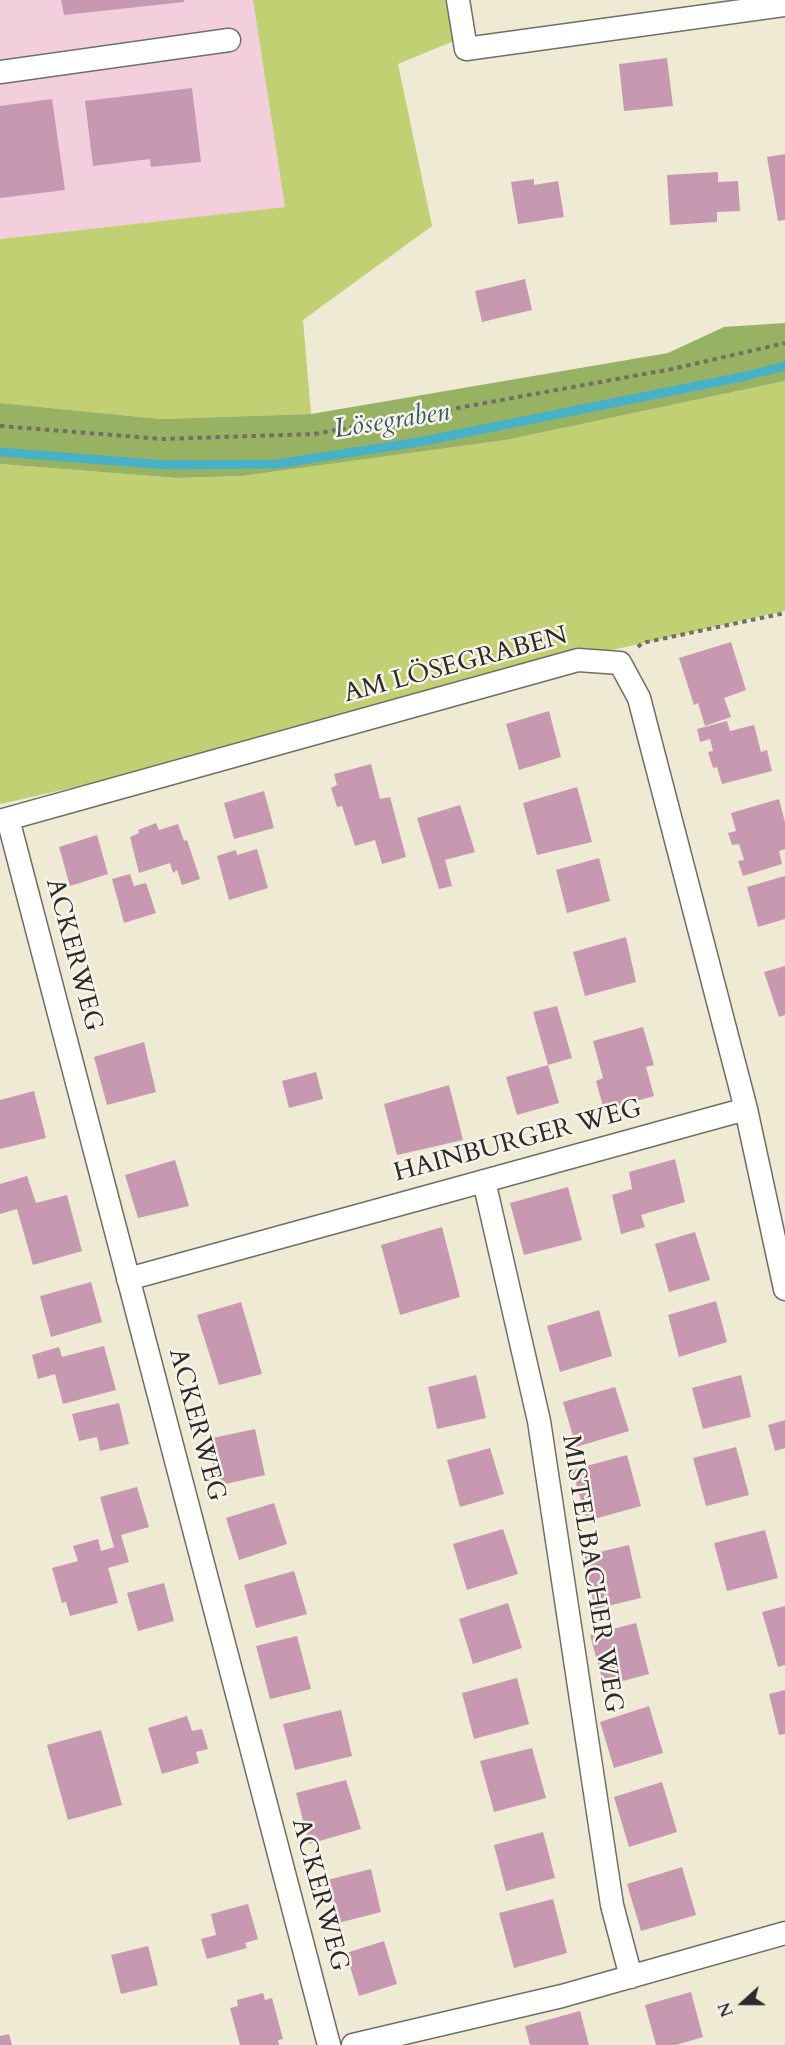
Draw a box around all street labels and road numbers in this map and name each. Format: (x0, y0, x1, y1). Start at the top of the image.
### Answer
street label: AM LÖSEGRABEN (341, 621, 571, 711)
street label: ACKERWEG (38, 875, 108, 1035)
street label: HAINBURGER WEG (391, 1094, 645, 1190)
street label: ACKERWEG (161, 1345, 231, 1505)
street label: MISTELBACHER WEG (554, 1433, 628, 1715)
street label: ACKERWEG (284, 1815, 354, 1975)

